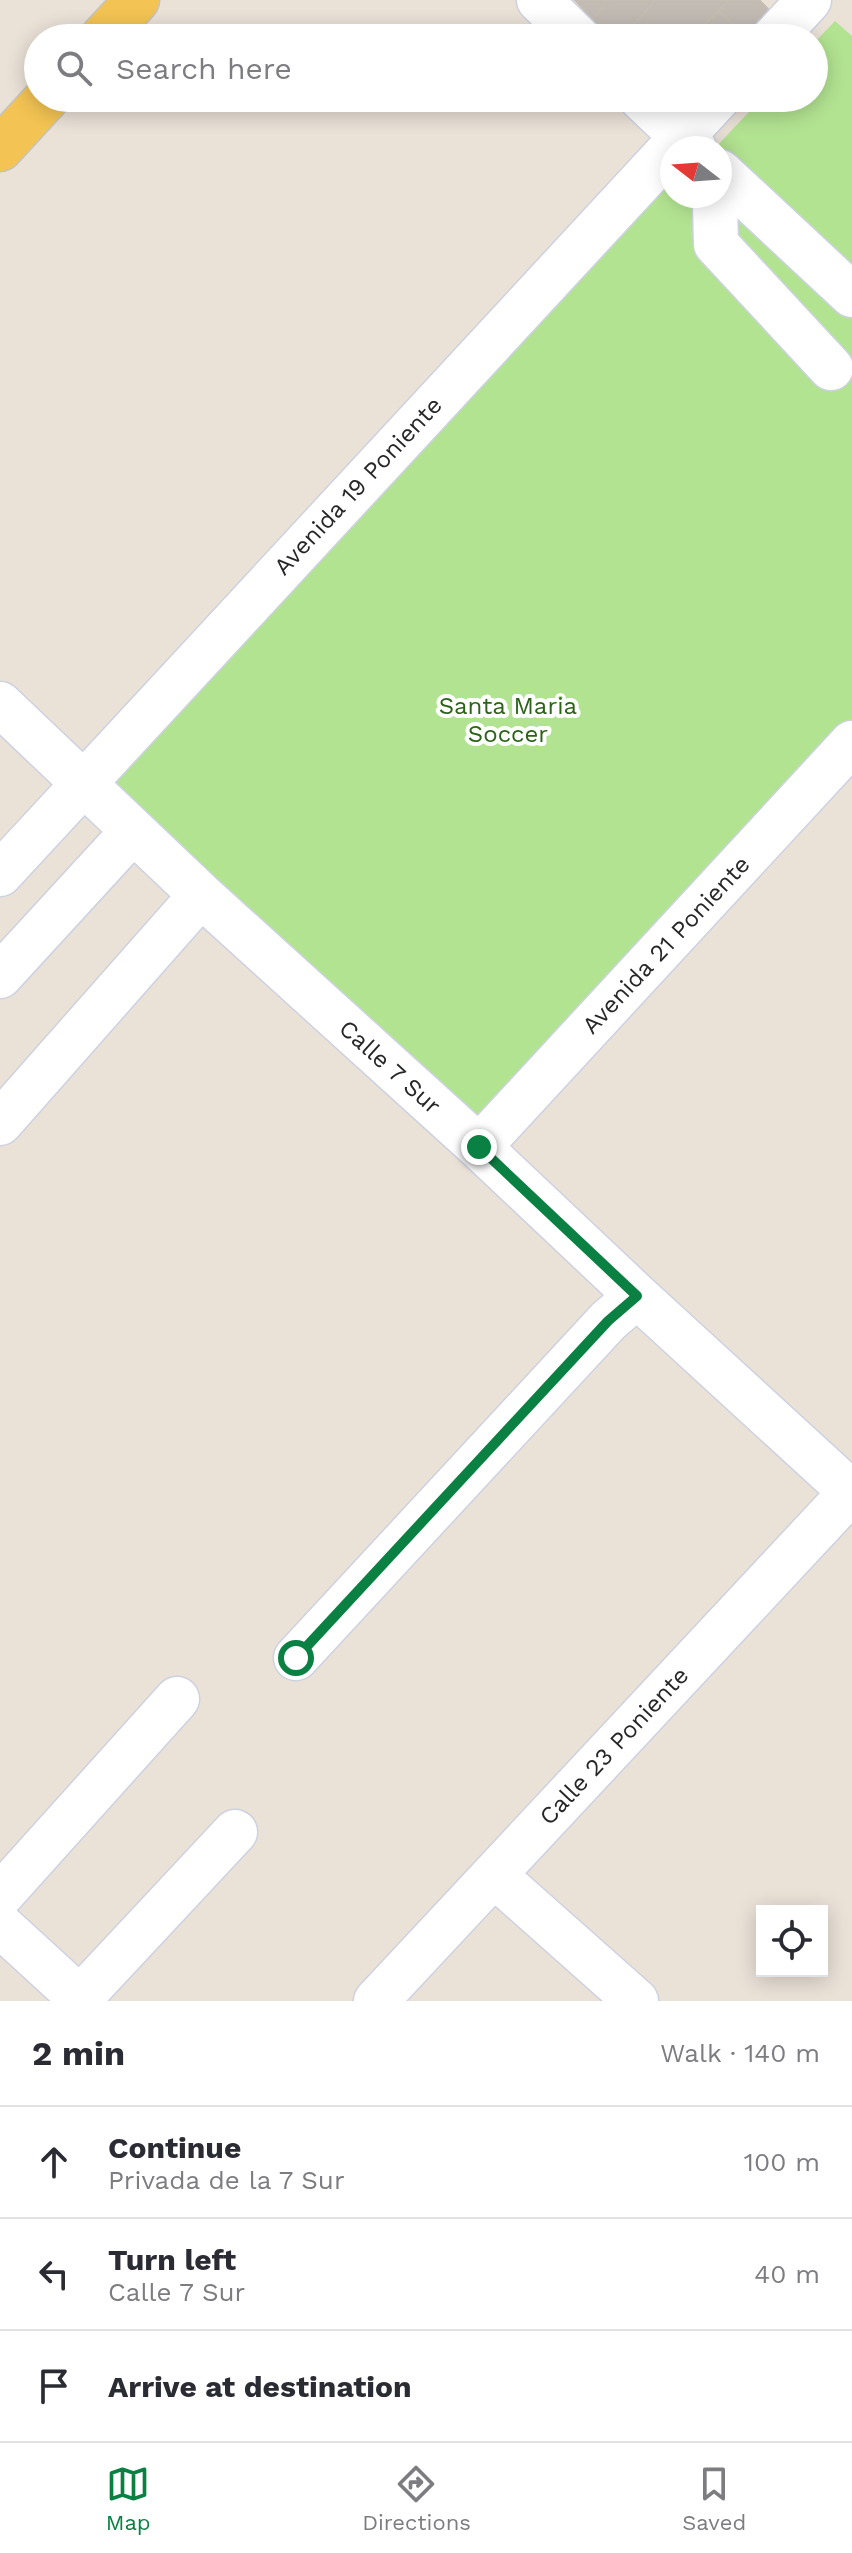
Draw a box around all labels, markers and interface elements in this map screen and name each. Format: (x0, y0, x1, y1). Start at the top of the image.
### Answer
search box (24, 24, 828, 112)
icon: search (52, 46, 96, 90)
text: Search here (116, 51, 292, 86)
north arrow (660, 136, 732, 208)
street label: Avenida 19 Poniente (268, 391, 448, 581)
park label: Santa Maria Soccer (439, 692, 577, 748)
street label: Avenida 21 Poniente (576, 850, 756, 1040)
street label: Calle 7 Sur (334, 1014, 447, 1120)
route end (461, 1129, 497, 1165)
route start (278, 1640, 314, 1676)
street label: Calle 23 Poniente (534, 1661, 694, 1831)
map controls (756, 1905, 828, 1977)
button: locate (756, 1905, 828, 1977)
text: 2 min (32, 2033, 125, 2073)
text: Walk · 140 m (660, 2038, 820, 2068)
text: Continue (108, 2130, 241, 2165)
icon: ahead (32, 2140, 76, 2184)
text: 100 m (744, 2147, 820, 2177)
text: Privada de la 7 Sur (108, 2165, 345, 2195)
text: Turn left (108, 2242, 236, 2277)
icon: left (32, 2252, 76, 2296)
text: 40 m (754, 2259, 820, 2289)
text: Calle 7 Sur (108, 2277, 245, 2307)
icon: arrive (32, 2364, 76, 2408)
text: Arrive at destination (108, 2369, 412, 2404)
tab: Map (106, 2462, 151, 2535)
tab: Directions (362, 2462, 471, 2535)
tab: Saved (682, 2462, 746, 2535)

